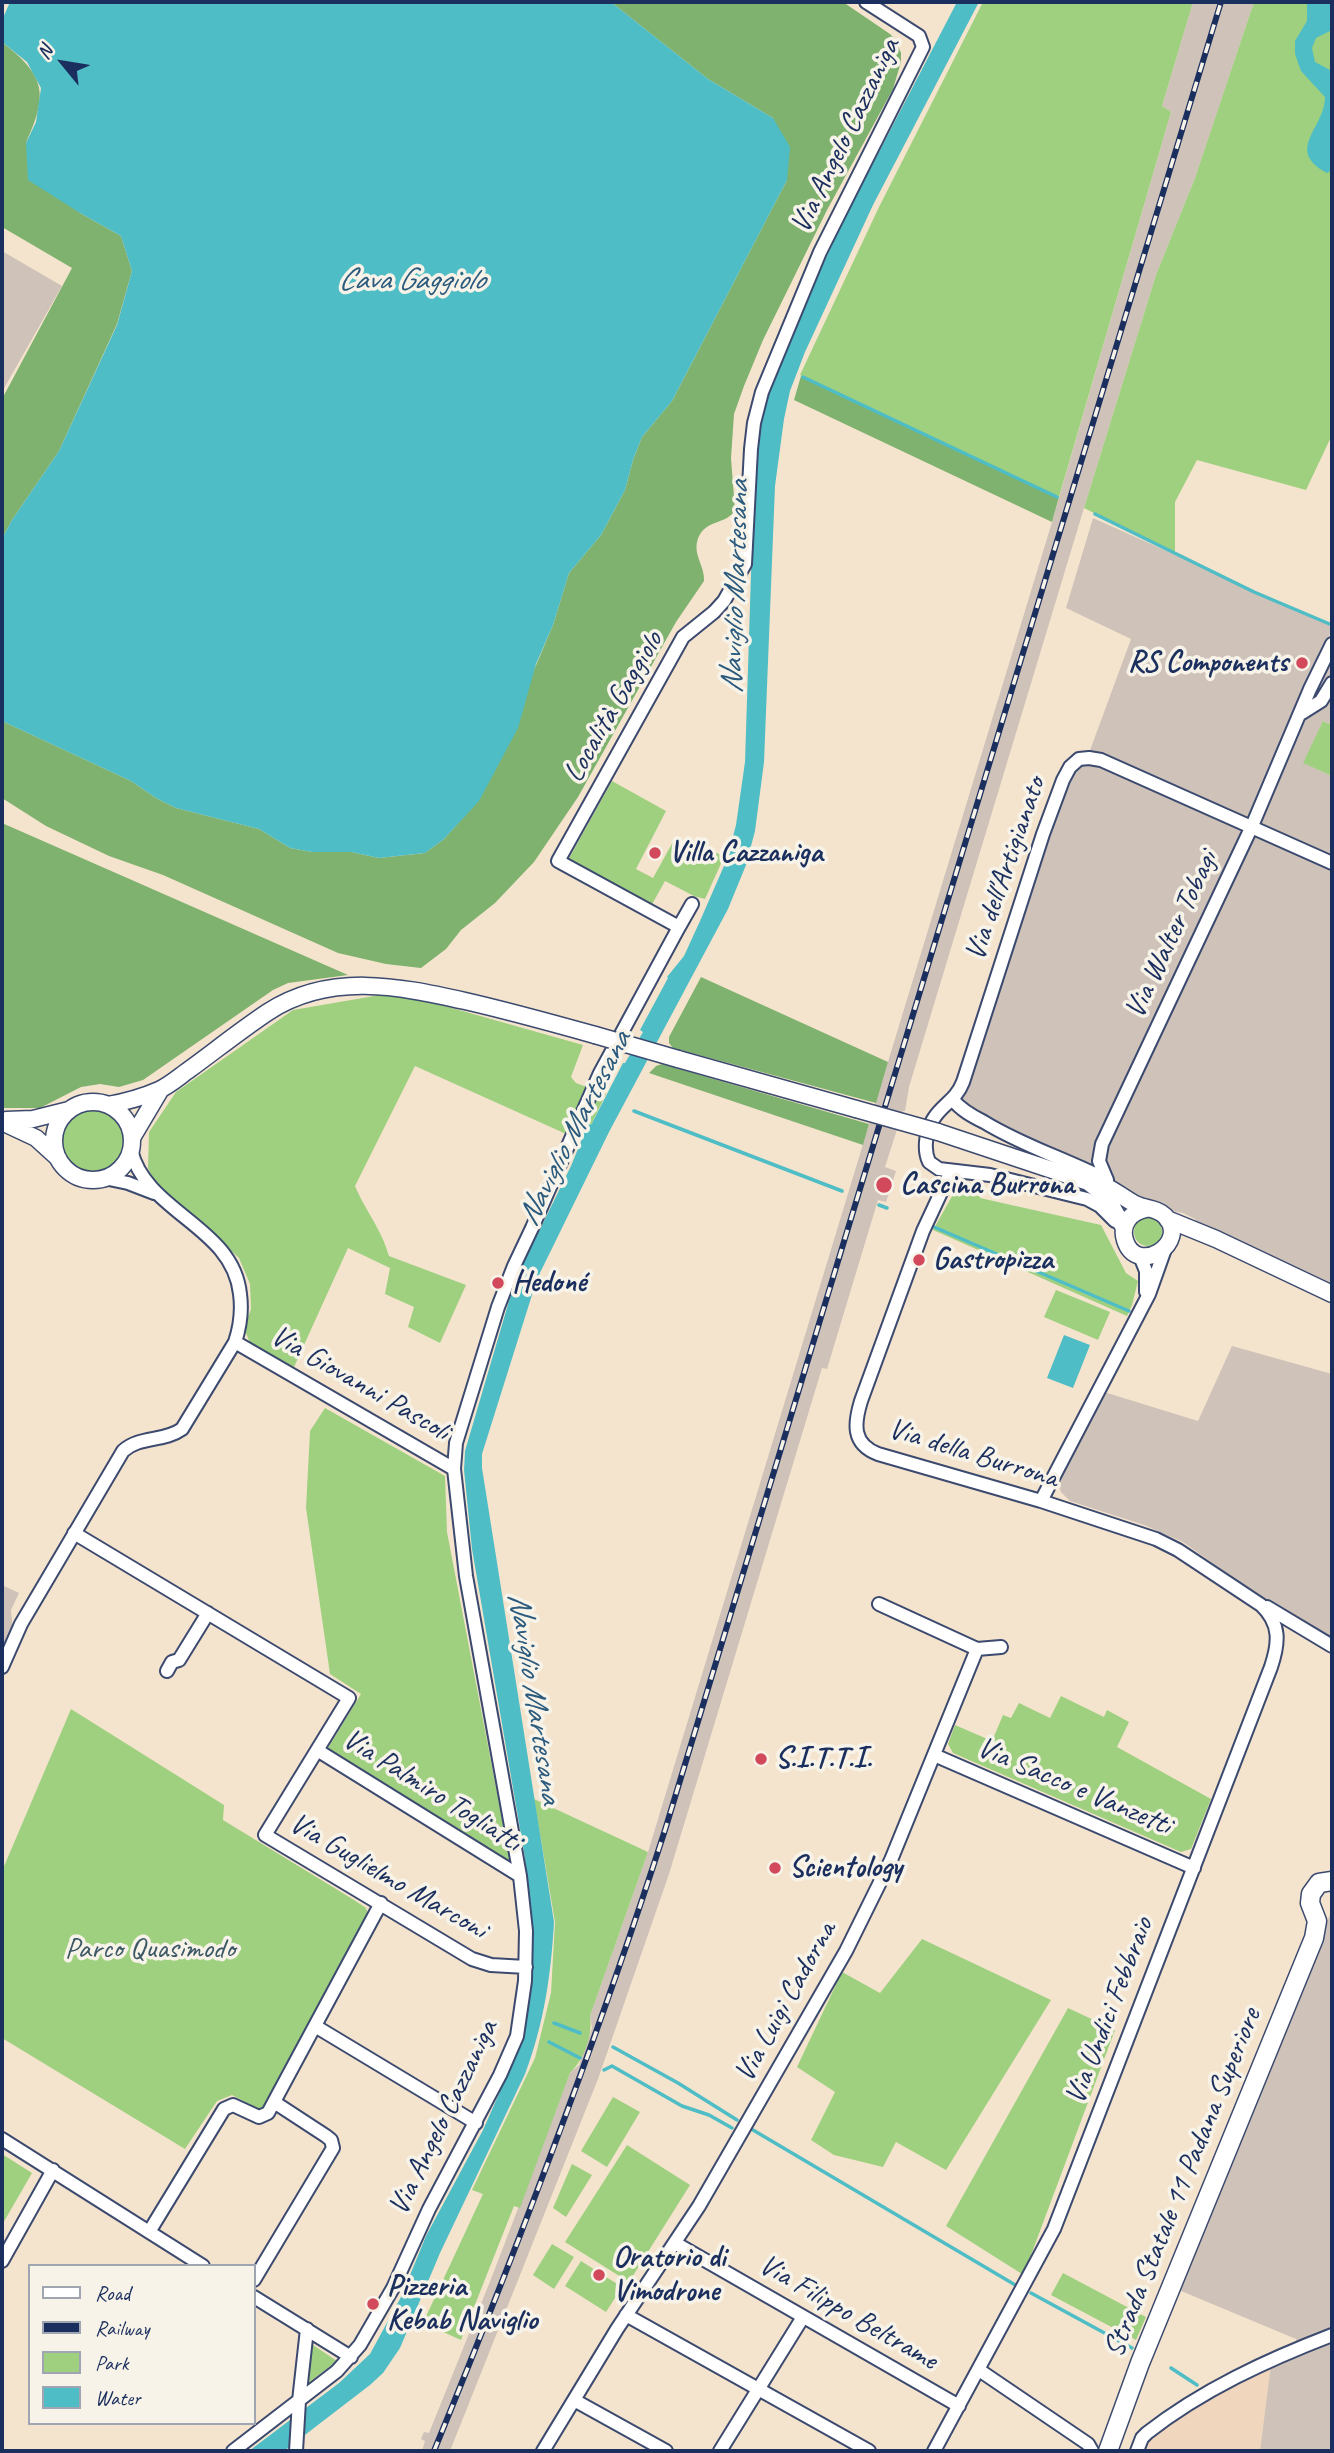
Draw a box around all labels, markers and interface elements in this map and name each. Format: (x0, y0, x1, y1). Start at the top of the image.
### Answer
north arrow (28, 28, 98, 98)
street label: Via Angelo Cazzaniga (783, 33, 909, 239)
text: N (31, 41, 58, 64)
water label: Cava Gaggiolo (338, 262, 484, 300)
water label: Naviglio Martesana (713, 480, 759, 694)
street label: Località Gaggiolo (556, 625, 672, 789)
place label: RS Components (1128, 645, 1288, 681)
marker: RS Components (1294, 655, 1310, 671)
street label: Via dell'Artigianato (958, 773, 1054, 965)
place label: Villa Cazzaniga (669, 835, 823, 871)
marker: Villa Cazzaniga (647, 845, 663, 861)
street label: Via Walter Tobagi (1118, 846, 1226, 1024)
water label: Naviglio Martesana (510, 1025, 640, 1233)
place label: Cascina Burrona (900, 1167, 1074, 1203)
marker: Cascina Burrona (874, 1175, 894, 1195)
place label: Gastropizza (933, 1242, 1053, 1278)
marker: Gastropizza (911, 1252, 927, 1268)
place label: Hedoné (512, 1265, 586, 1301)
marker: Hedoné (490, 1275, 506, 1291)
street label: Via Giovanni Pascoli (264, 1318, 456, 1450)
street label: Via della Burrona (884, 1411, 1062, 1497)
water label: Naviglio Martesana (498, 1590, 570, 1806)
street label: Via Palmiro Togliatti (336, 1722, 528, 1860)
street label: Via Sacco e Vanzetti (971, 1730, 1177, 1844)
place label: S.I.T.T.I. (775, 1741, 872, 1777)
marker: S.I.T.T.I. (753, 1751, 769, 1767)
street label: Via Guglielmo Marconi (283, 1806, 493, 1948)
place label: Scientology (789, 1850, 902, 1886)
marker: Scientology (767, 1860, 783, 1876)
street label: Via Undici Febbraio (1058, 1913, 1162, 2109)
street label: Via Luigi Cadorna (727, 1916, 845, 2088)
park label: Parco Quasimodo (65, 1931, 235, 1967)
street label: Strada Statale 11 Padana Superiore (1096, 2003, 1270, 2363)
street label: Via Angelo Cazzaniga (381, 2015, 507, 2221)
place label: Oratorio di Vimodrone (613, 2240, 726, 2310)
street label: Via Filippo Beltrame (752, 2247, 944, 2379)
legend (28, 2264, 256, 2425)
marker: Oratorio di Vimodrone (591, 2267, 607, 2283)
place label: Pizzeria Kebab Naviglio (387, 2269, 537, 2340)
text: Road (95, 2280, 130, 2306)
marker: Pizzeria Kebab Naviglio (365, 2296, 381, 2312)
text: Railway (95, 2315, 149, 2341)
text: Park (95, 2350, 128, 2376)
text: Water (95, 2385, 141, 2411)

